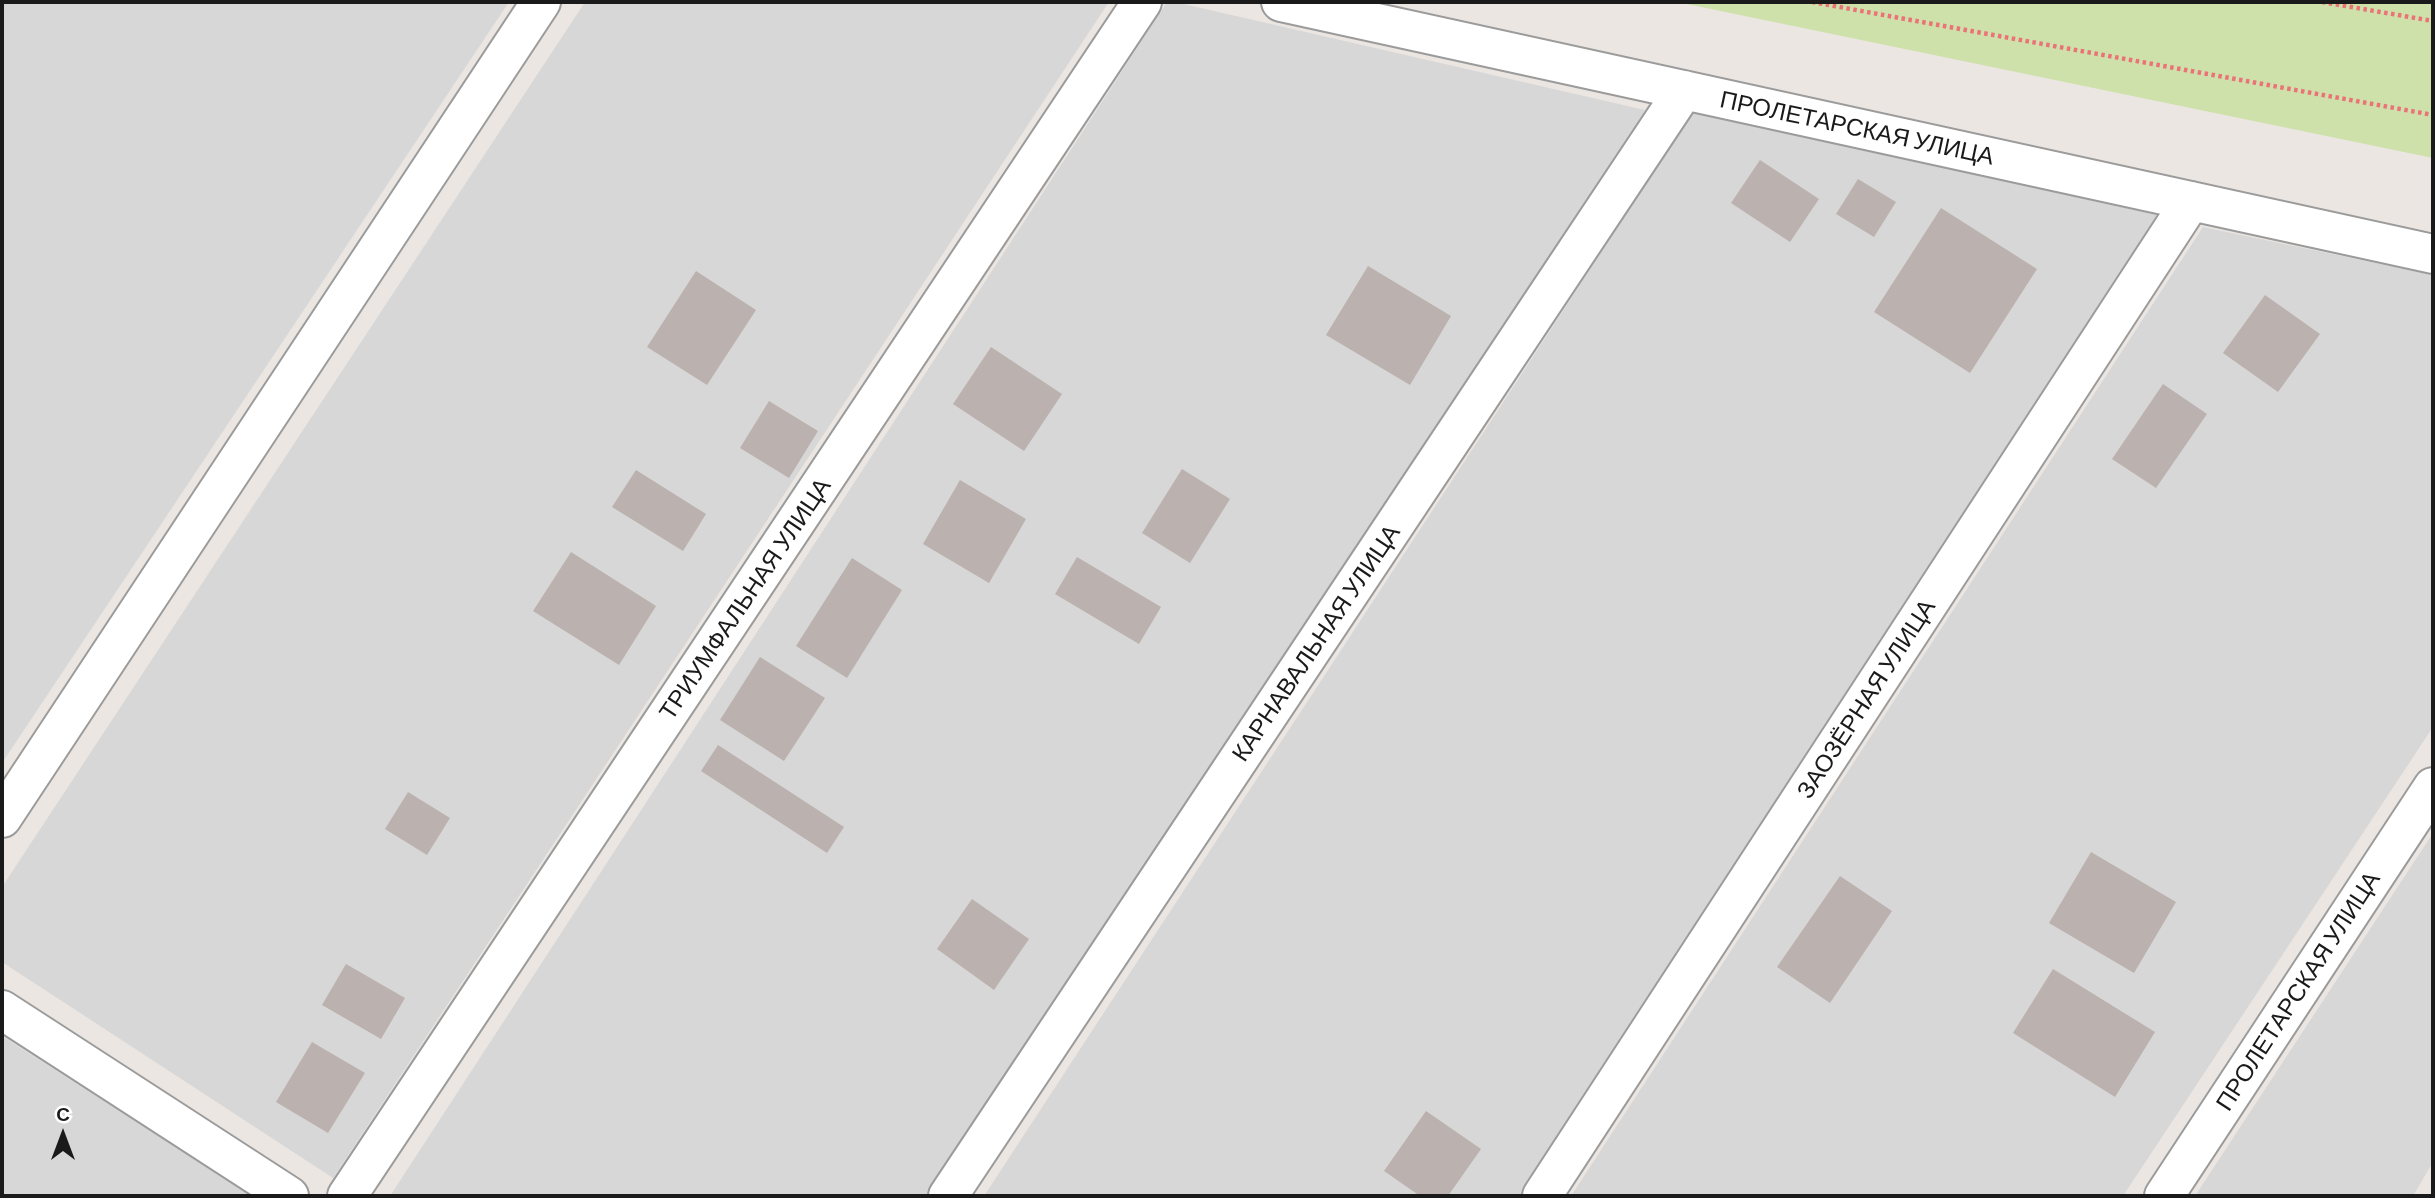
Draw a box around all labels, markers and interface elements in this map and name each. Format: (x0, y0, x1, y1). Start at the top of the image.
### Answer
street label: ПРОЛЕТАРСКАЯ УЛИЦА (1717, 85, 1997, 171)
street label: ТРИУМФАЛЬНАЯ УЛИЦА (653, 473, 837, 725)
street label: КАРНАВАЛЬНАЯ УЛИЦА (1226, 519, 1406, 767)
street label: ЗАОЗЁРНАЯ УЛИЦА (1791, 594, 1941, 804)
street label: ПРОЛЕТАРСКАЯ УЛИЦА (2210, 866, 2386, 1116)
north arrow (28, 1100, 98, 1170)
text: С (56, 1102, 70, 1125)

